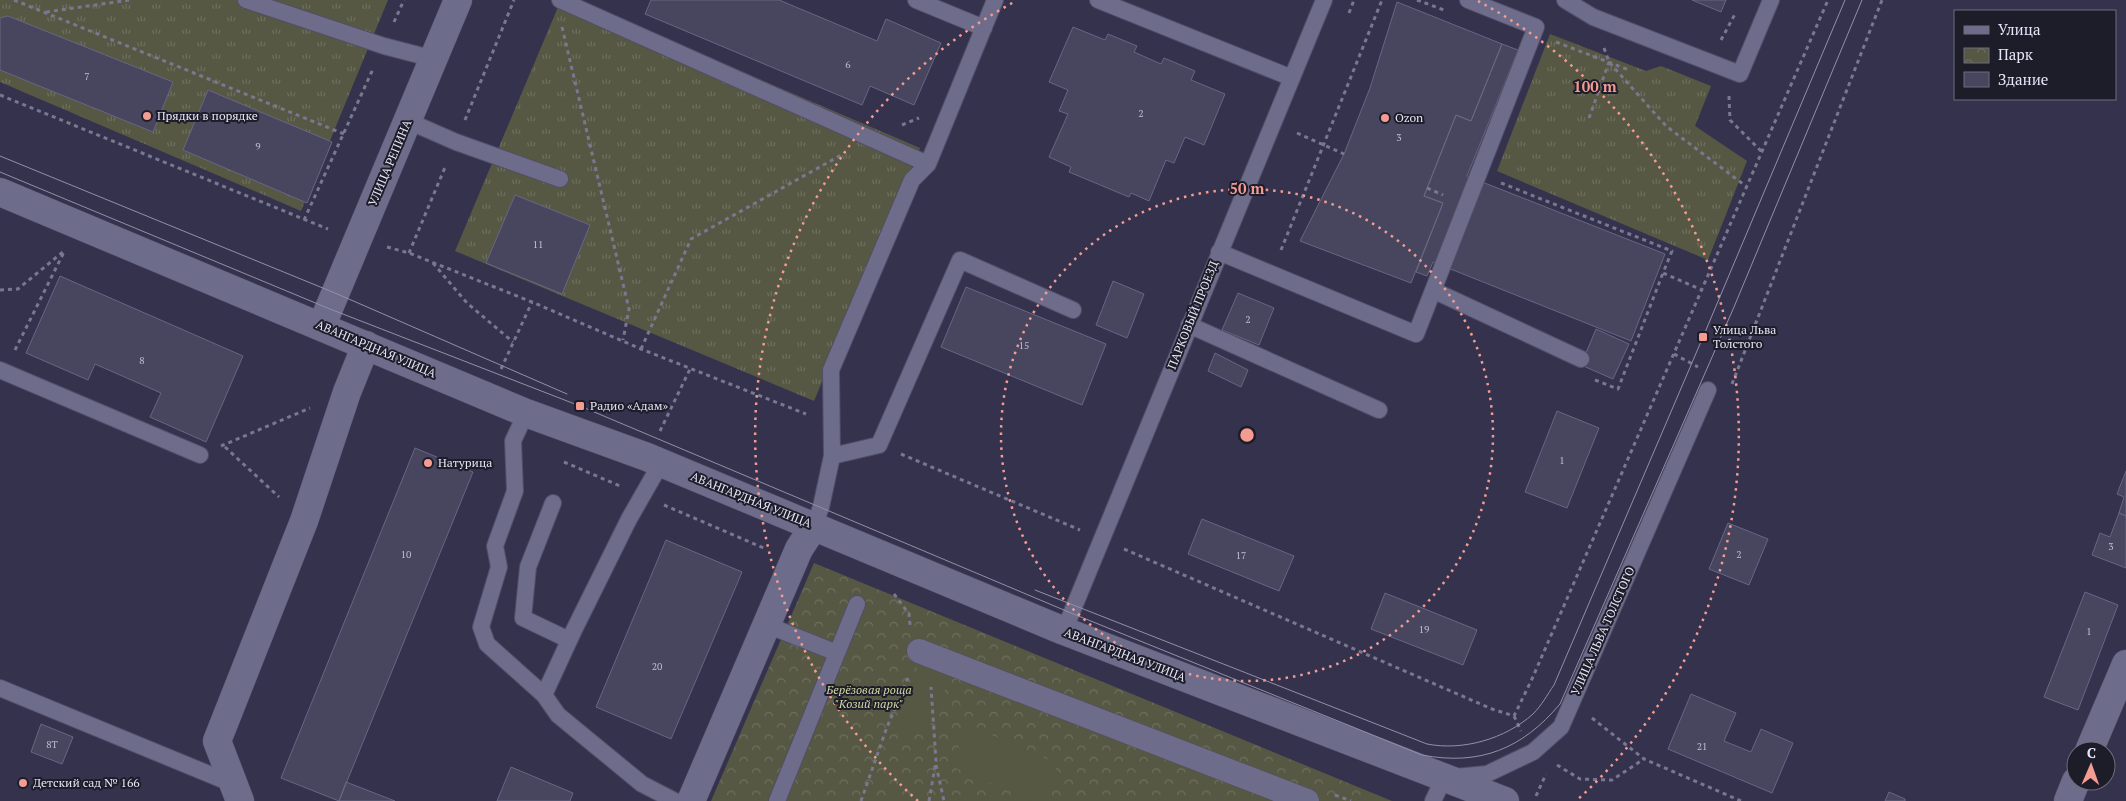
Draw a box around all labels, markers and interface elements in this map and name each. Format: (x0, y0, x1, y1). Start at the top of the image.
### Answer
legend (1954, 10, 2116, 100)
text: Улица (1998, 19, 2041, 39)
text: Парк (1998, 44, 2034, 64)
house number: 6 (845, 58, 851, 71)
text: Здание (1998, 69, 2048, 89)
house number: 7 (84, 70, 90, 83)
text: 100 m (1573, 76, 1617, 96)
house number: 2 (1138, 107, 1144, 120)
place label: Прядки в порядке (157, 108, 258, 123)
marker: Прядки в порядке (141, 110, 153, 122)
place label: Ozon (1395, 110, 1423, 125)
marker: Ozon (1379, 112, 1391, 124)
street label: УЛИЦА РЕПИНА (365, 117, 415, 208)
house number: 3 (1396, 131, 1402, 144)
house number: 9 (255, 140, 261, 153)
text: 50 m (1230, 178, 1265, 198)
house number: 11 (533, 238, 543, 251)
street label: ПАРКОВЫЙ ПРОЕЗД (1164, 258, 1221, 371)
house number: 2 (1245, 313, 1251, 326)
street label: АВАНГАРДНАЯ УЛИЦА (314, 316, 439, 381)
place label: Улица Льва Толстого (1713, 322, 1776, 351)
marker: Улица Льва Толстого (1697, 331, 1709, 343)
house number: 15 (1019, 339, 1029, 352)
house number: 8 (139, 354, 145, 367)
place label: Радио «Адам» (590, 398, 669, 413)
marker: Радио «Адам» (574, 400, 586, 412)
centre of rings (1238, 426, 1256, 444)
house number: 1 (1559, 454, 1565, 467)
place label: Натурица (438, 455, 492, 470)
marker: Натурица (422, 457, 434, 469)
street label: АВАНГАРДНАЯ УЛИЦА (689, 468, 815, 531)
house number: 3 (2108, 540, 2114, 553)
house number: 10 (401, 548, 411, 561)
house number: 2 (1736, 548, 1742, 561)
house number: 17 (1236, 549, 1246, 562)
street label: УЛИЦА ЛЬВА ТОЛСТОГО (1567, 564, 1638, 697)
house number: 19 (1419, 623, 1429, 636)
street label: АВАНГАРДНАЯ УЛИЦА (1062, 624, 1189, 685)
house number: 1 (2086, 625, 2092, 638)
house number: 20 (652, 660, 662, 673)
park label: Берёзовая роща "Козий парк" (825, 682, 912, 711)
house number: 8Т (46, 738, 58, 751)
house number: 21 (1697, 740, 1707, 753)
north arrow (2066, 741, 2116, 791)
text: С (2087, 743, 2096, 762)
place label: Детский сад № 166 (33, 775, 140, 790)
marker: Детский сад № 166 (17, 777, 29, 789)

